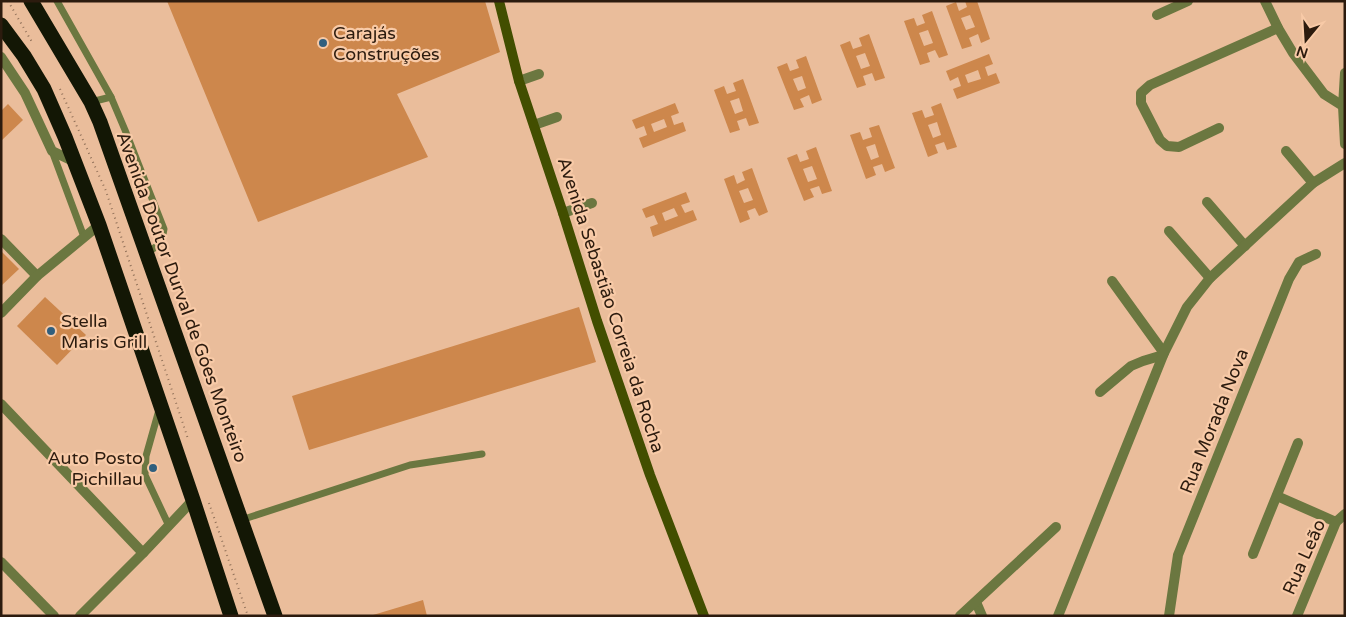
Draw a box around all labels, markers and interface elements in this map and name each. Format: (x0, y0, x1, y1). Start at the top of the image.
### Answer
north arrow (1281, 15, 1331, 65)
place label: Carajás Construções (333, 22, 440, 65)
marker: Carajás Construções (317, 37, 329, 49)
text: N (1294, 42, 1310, 62)
street label: Avenida Doutor Durval de Góes Monteiro (112, 129, 252, 465)
street label: Avenida Sebastião Correia da Rocha (553, 155, 669, 455)
place label: Stella Maris Grill (61, 310, 147, 353)
marker: Stella Maris Grill (45, 325, 57, 337)
street label: Rua Morada Nova (1175, 345, 1253, 497)
place label: Auto Posto Pichillau (47, 447, 143, 490)
marker: Auto Posto Pichillau (147, 462, 159, 474)
street label: Rua Leão (1278, 516, 1330, 598)

